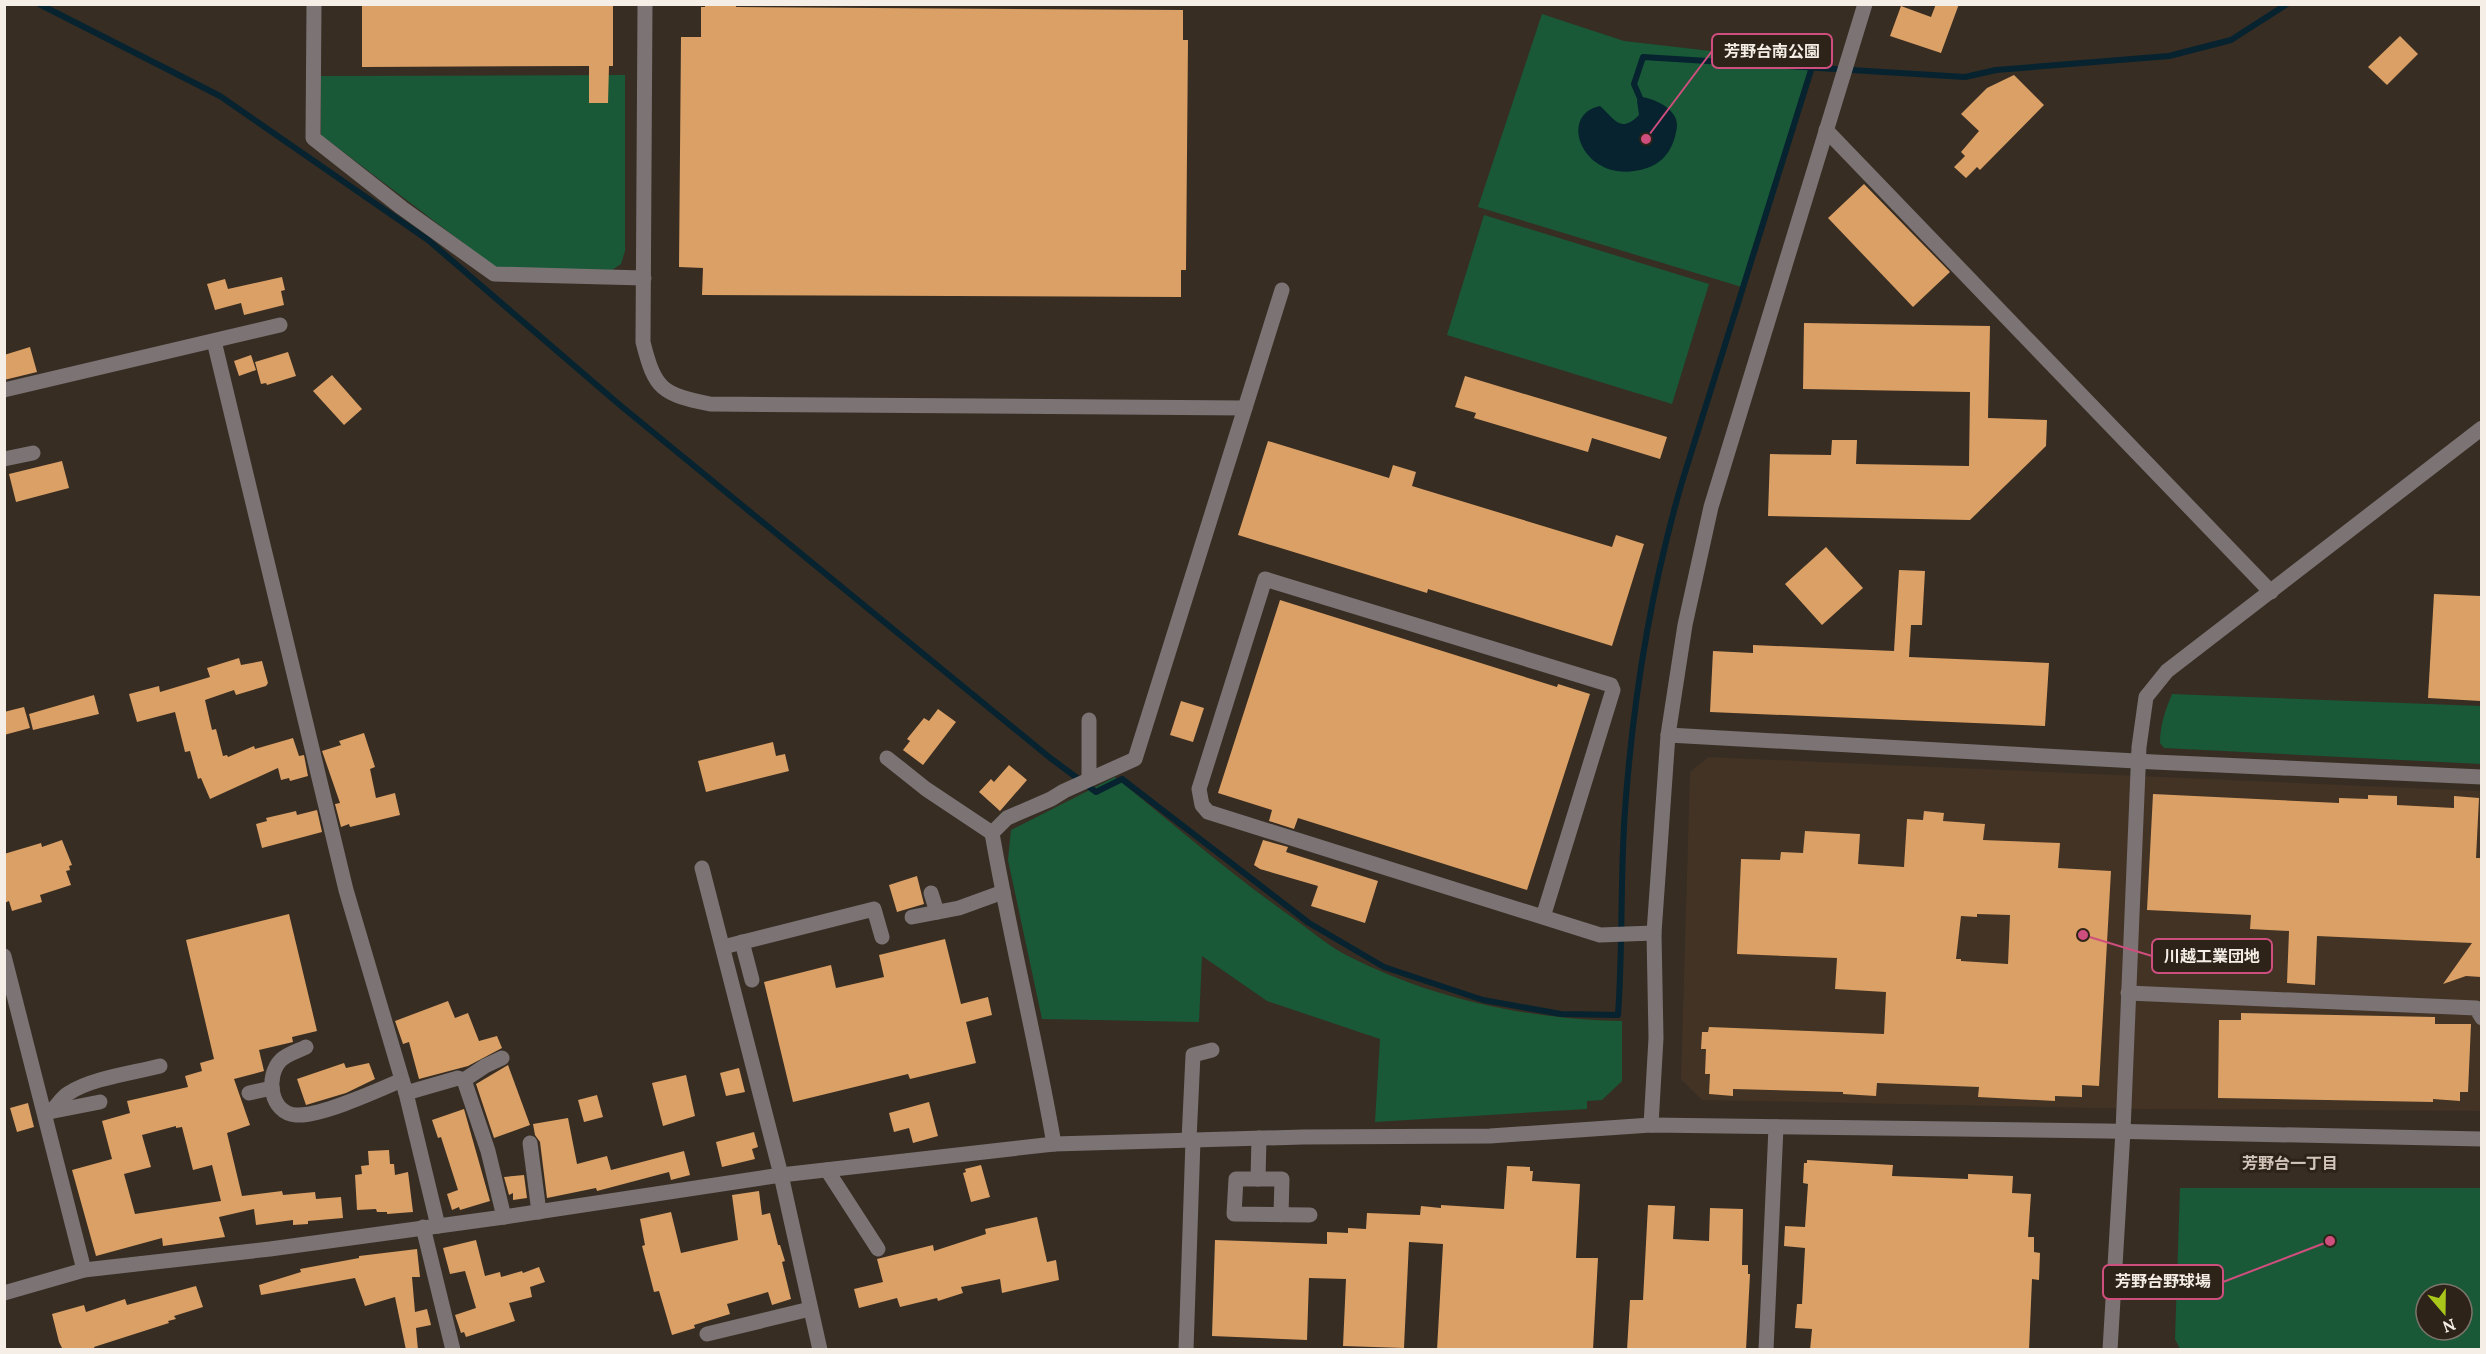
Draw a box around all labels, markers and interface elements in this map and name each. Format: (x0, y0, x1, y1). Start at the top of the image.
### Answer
callout: 芳野台南公園 (1712, 34, 1832, 68)
text: 芳野台南公園 (1724, 41, 1820, 61)
callout: 川越工業団地 (2152, 939, 2272, 973)
text: 川越工業団地 (2164, 946, 2260, 966)
district label: 芳野台一丁目 (2242, 1153, 2338, 1173)
callout: 芳野台野球場 (2103, 1265, 2223, 1299)
text: 芳野台野球場 (2115, 1271, 2211, 1291)
north arrow (2414, 1282, 2474, 1342)
text: N (2440, 1315, 2458, 1338)

